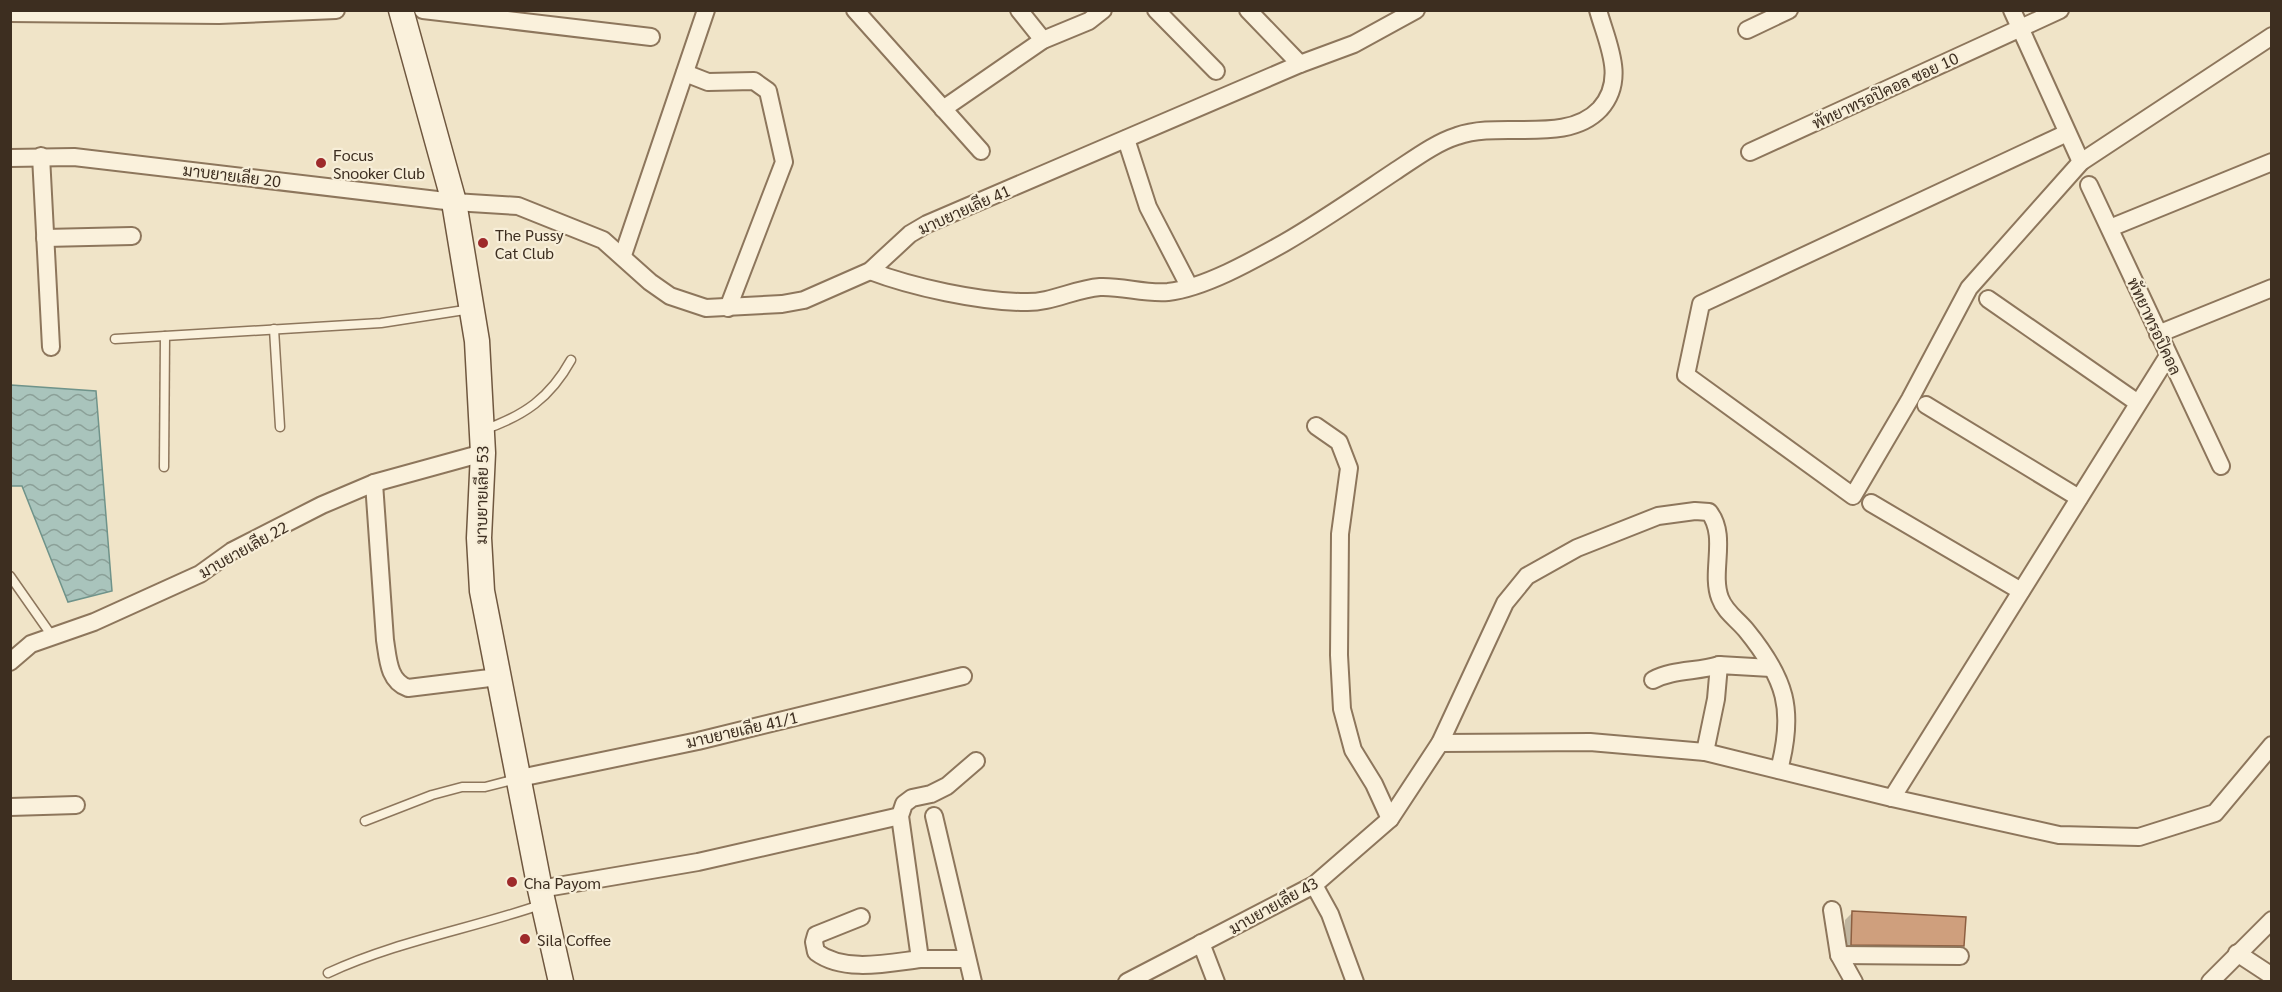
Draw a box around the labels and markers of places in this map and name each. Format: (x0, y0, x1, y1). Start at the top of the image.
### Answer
place label: Focus Snooker Club (333, 144, 425, 183)
marker: Focus Snooker Club (314, 156, 328, 170)
place label: The Pussy Cat Club (495, 224, 564, 263)
marker: The Pussy Cat Club (476, 236, 490, 250)
place label: Cha Payom (524, 872, 601, 893)
marker: Cha Payom (505, 875, 519, 889)
place label: Sila Coffee (537, 929, 611, 950)
marker: Sila Coffee (518, 932, 532, 946)

